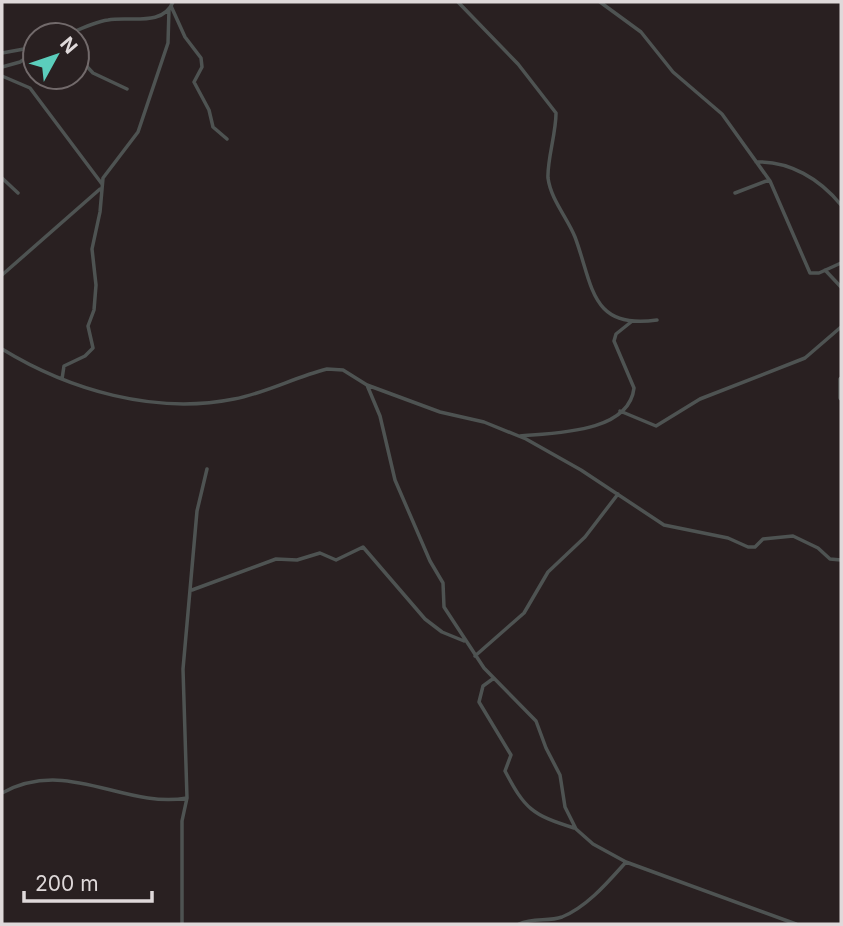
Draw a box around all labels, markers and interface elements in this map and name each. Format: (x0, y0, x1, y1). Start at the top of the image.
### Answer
north arrow (21, 21, 91, 91)
text: N (55, 32, 82, 58)
scale bar (24, 860, 152, 904)
text: 200 m (35, 871, 99, 896)

